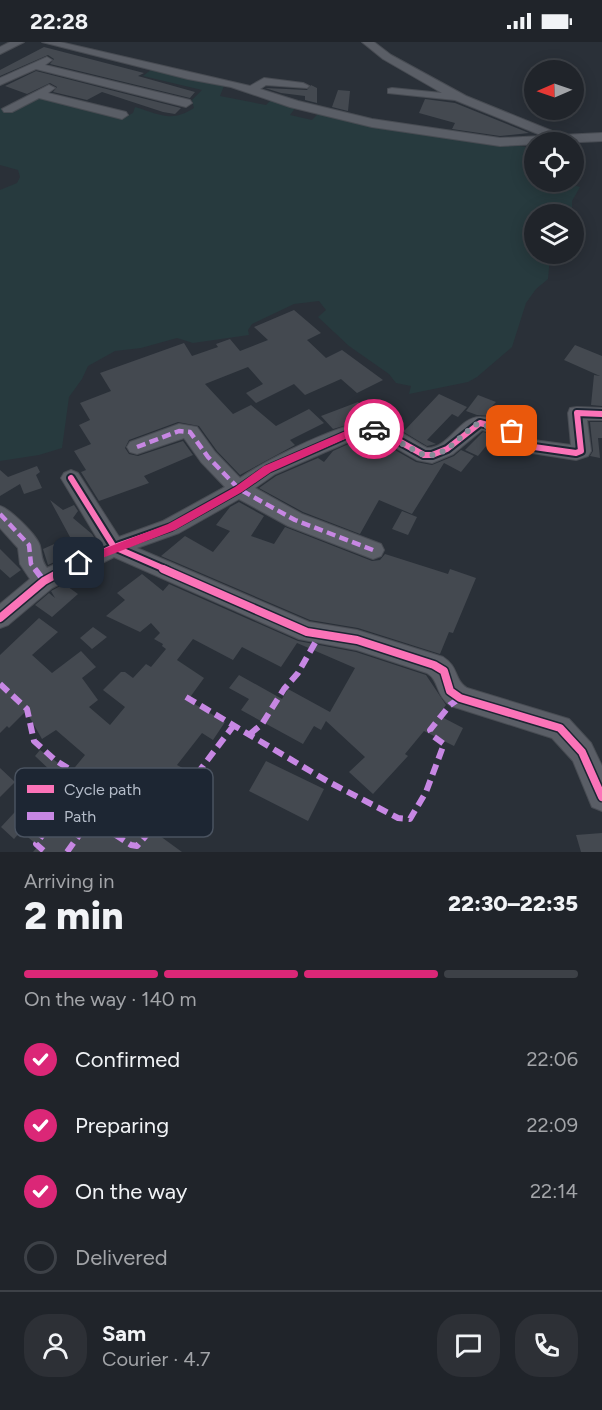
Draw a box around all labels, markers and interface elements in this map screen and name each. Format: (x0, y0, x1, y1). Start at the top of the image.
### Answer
text: 22:28 (30, 8, 88, 35)
north arrow (524, 60, 584, 120)
map controls (524, 60, 584, 264)
button: locate (524, 132, 584, 192)
button: layers (524, 204, 584, 264)
courier (344, 399, 404, 459)
pin (486, 405, 537, 456)
icon: car (358, 413, 391, 446)
icon: bag (495, 414, 528, 447)
pin (53, 537, 104, 588)
icon: home (62, 546, 95, 579)
legend (15, 768, 213, 837)
text: Cycle path (64, 780, 141, 799)
text: Path (64, 807, 96, 826)
text: Arriving in (24, 869, 114, 893)
text: 22:30–22:35 (448, 890, 578, 917)
text: 2 min (24, 892, 124, 939)
text: On the way · 140 m (24, 987, 197, 1011)
icon: check (24, 1043, 57, 1076)
text: Confirmed (75, 1046, 180, 1073)
text: 22:06 (526, 1047, 578, 1071)
icon: check (24, 1109, 57, 1142)
text: Preparing (75, 1112, 169, 1139)
text: 22:09 (526, 1113, 578, 1137)
icon: check (24, 1175, 57, 1208)
text: On the way (75, 1178, 187, 1205)
text: 22:14 (530, 1179, 578, 1203)
text: Delivered (75, 1244, 168, 1271)
button: person (24, 1314, 87, 1377)
button: chat (437, 1314, 500, 1377)
button: phone (515, 1314, 578, 1377)
text: Sam (102, 1320, 146, 1347)
text: Courier · 4.7 (102, 1347, 211, 1371)

